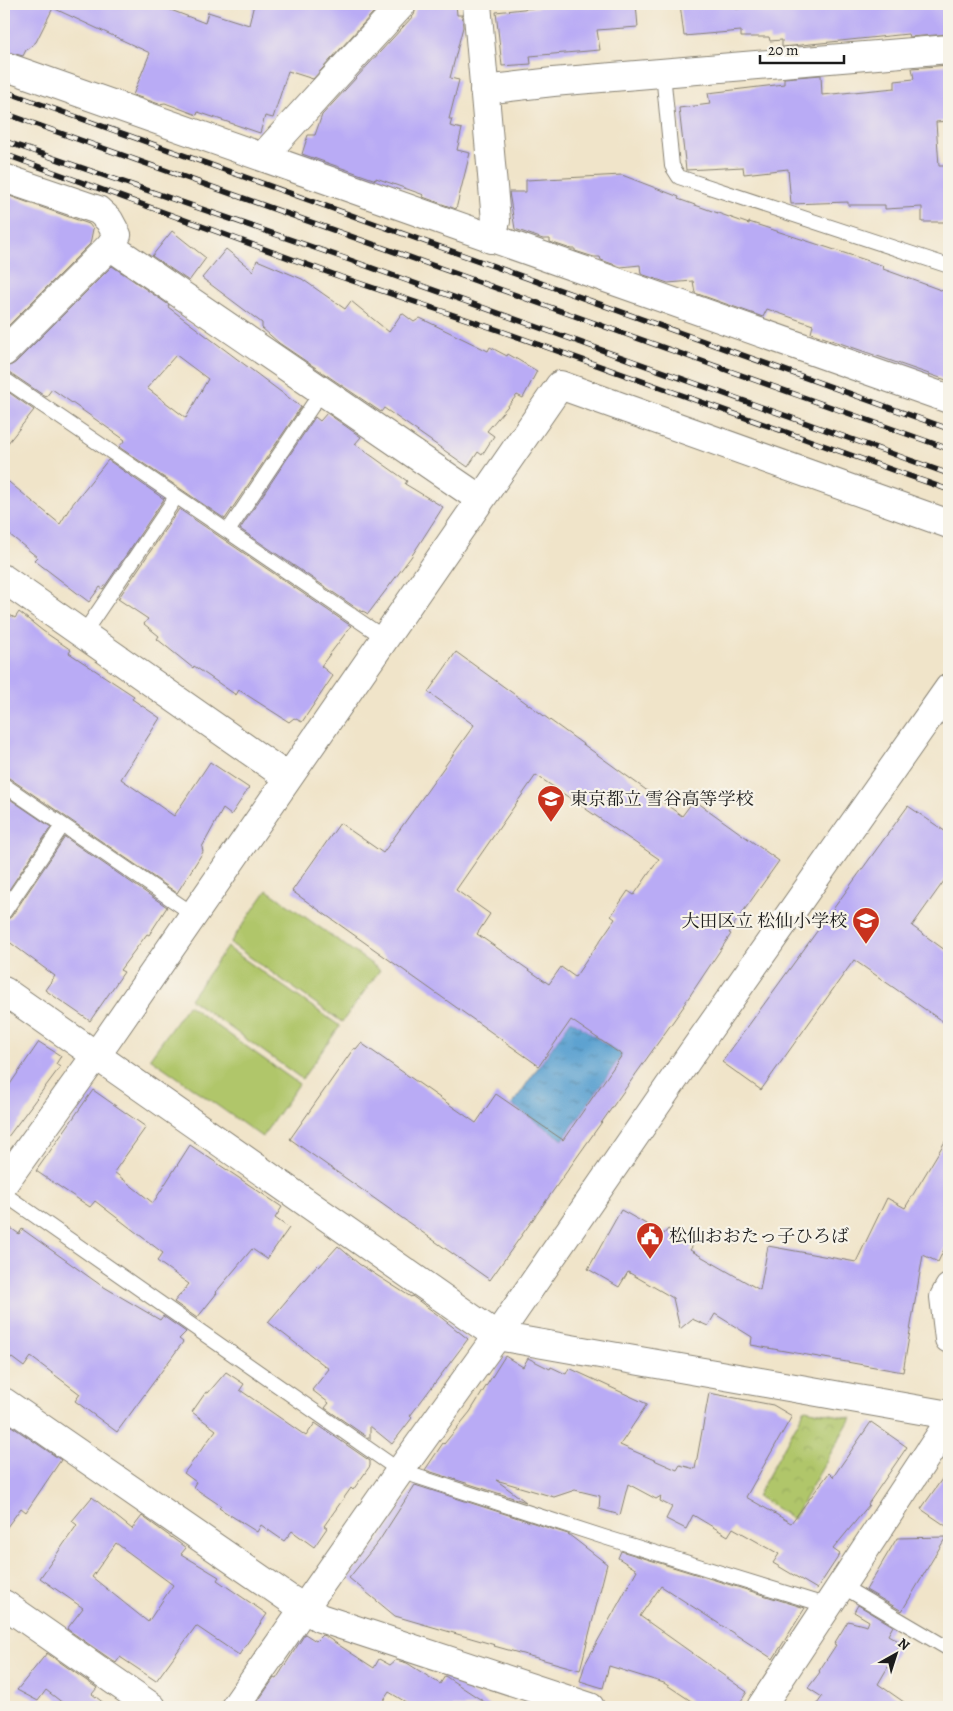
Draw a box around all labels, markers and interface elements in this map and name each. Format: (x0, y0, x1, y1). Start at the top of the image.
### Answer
scale bar (760, 32, 844, 64)
text: 20 m (768, 40, 799, 60)
school or university icon: 東京都立 雪谷高等学校 (536, 784, 566, 823)
place label: 東京都立 雪谷高等学校 (570, 787, 754, 811)
school or university icon: 大田区立 松仙小学校 (851, 906, 881, 945)
place label: 大田区立 松仙小学校 (681, 909, 847, 933)
public building icon: 松仙おおたっ子ひろば (635, 1221, 665, 1260)
place label: 松仙おおたっ子ひろば (669, 1224, 849, 1248)
north arrow (870, 1628, 920, 1678)
text: N (894, 1634, 914, 1655)

